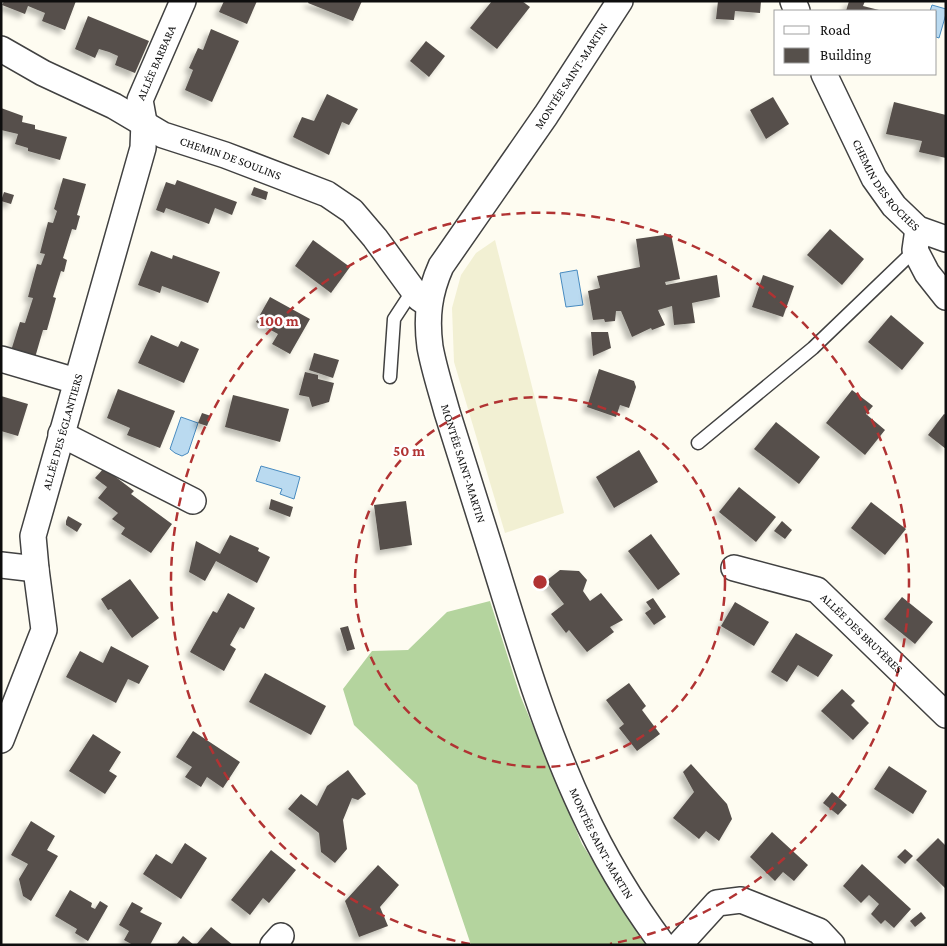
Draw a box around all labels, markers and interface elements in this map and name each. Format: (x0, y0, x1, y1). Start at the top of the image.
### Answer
legend (774, 10, 937, 75)
street label: MONTÉE SAINT-MARTIN (531, 20, 611, 132)
text: Road (820, 22, 851, 38)
street label: ALLÉE BARBARA (134, 23, 179, 103)
text: Building (820, 47, 871, 64)
street label: CHEMIN DE SOULINS (178, 134, 283, 183)
street label: CHEMIN DES ROCHES (849, 137, 923, 234)
text: 100 m (259, 313, 299, 329)
street label: ALLÉE DES ÉGLANTIERS (39, 372, 86, 492)
street label: MONTÉE SAINT-MARTIN (438, 403, 489, 525)
text: 50 m (393, 443, 425, 459)
centre of rings (531, 573, 549, 591)
street label: ALLÉE DES BRUYÈRES (818, 590, 906, 676)
street label: MONTÉE SAINT-MARTIN (566, 786, 636, 902)

